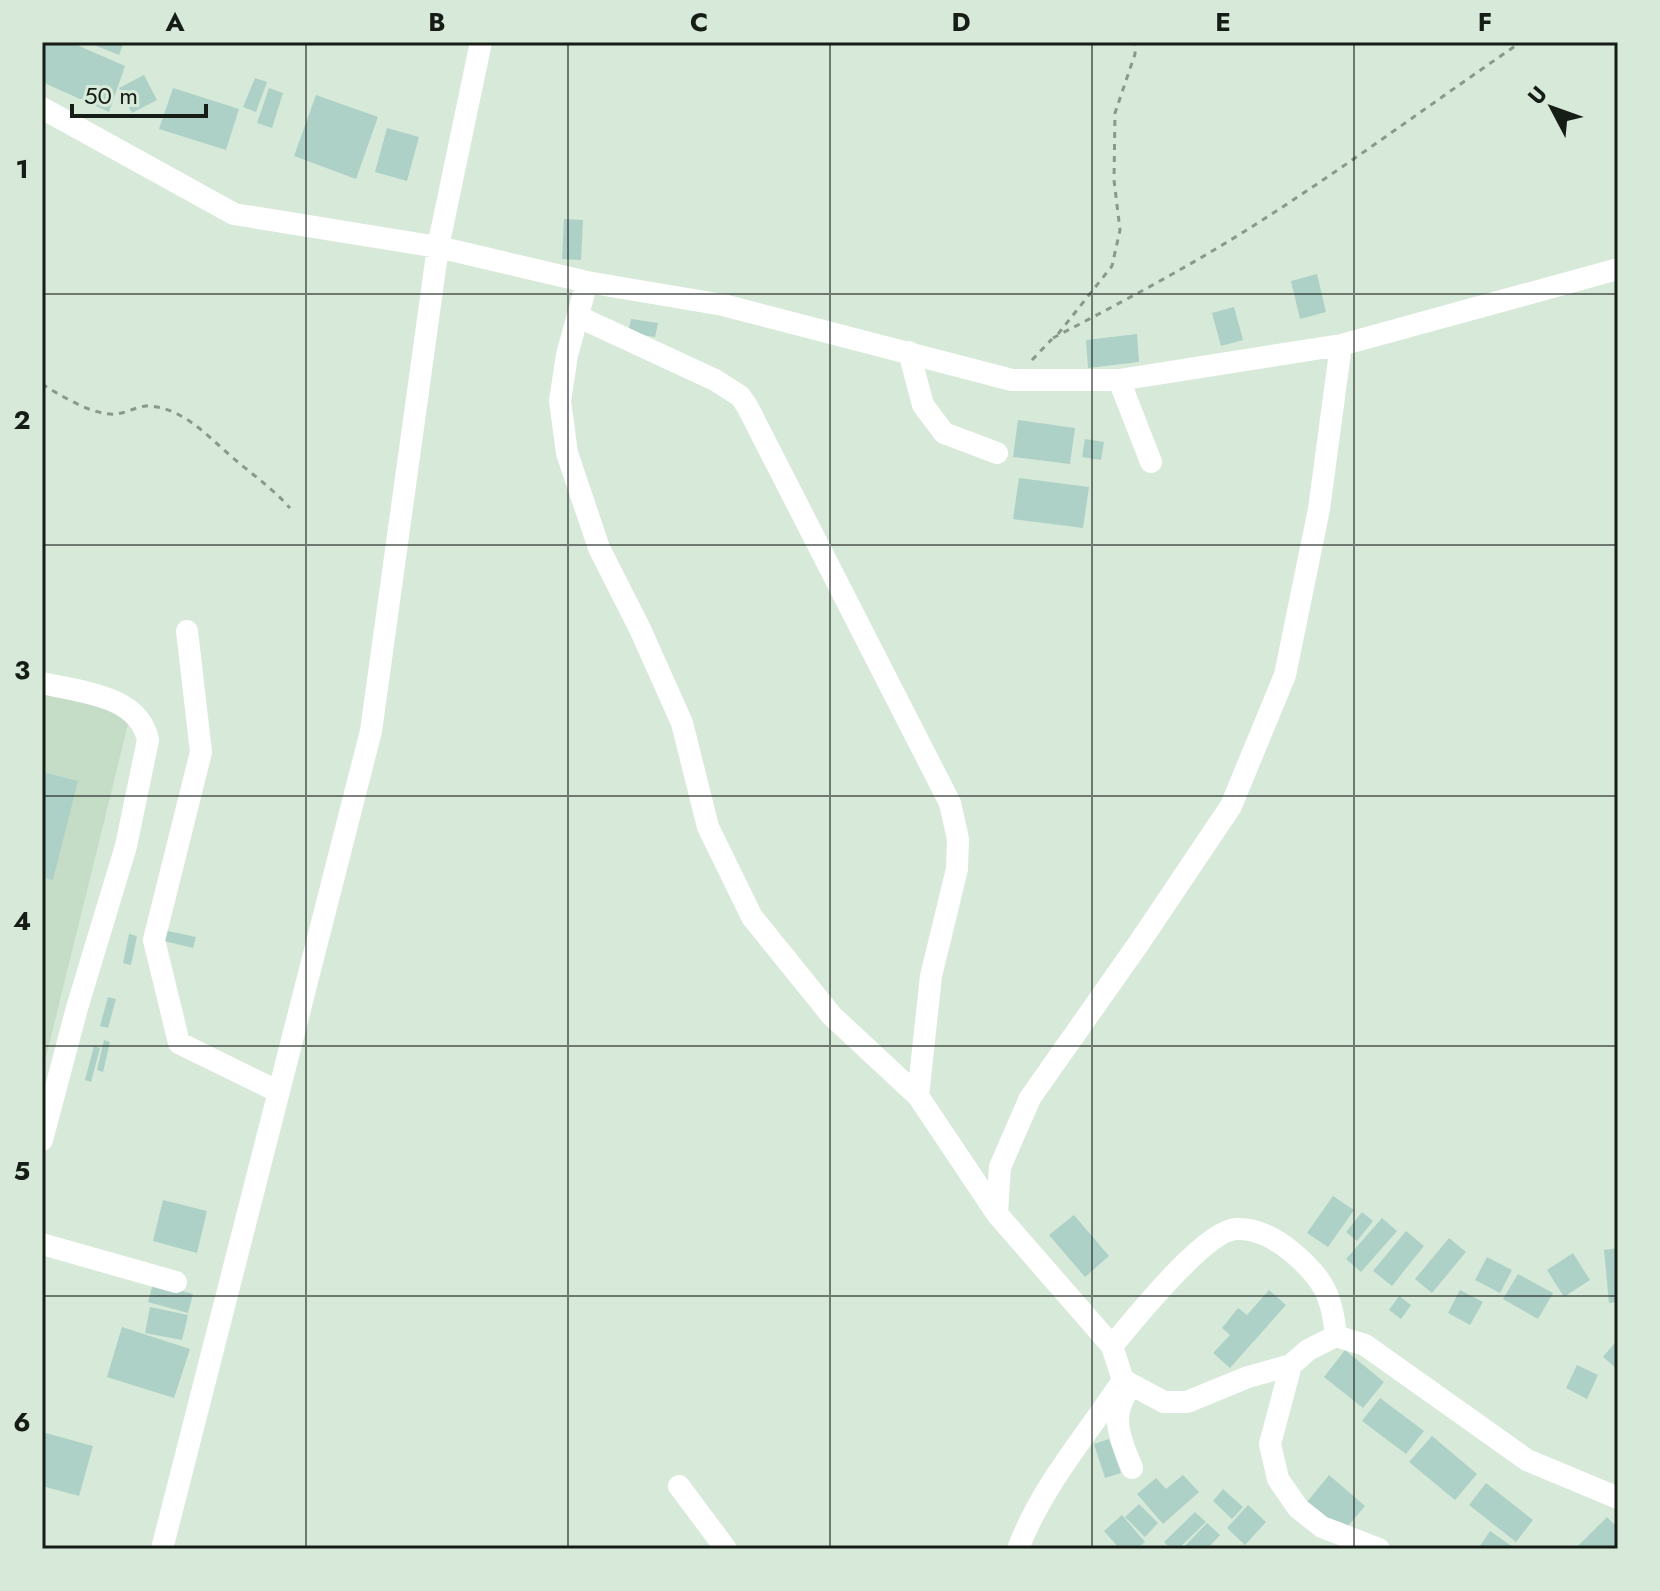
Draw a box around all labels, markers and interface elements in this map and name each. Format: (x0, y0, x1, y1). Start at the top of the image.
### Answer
text: A (164, 3, 185, 41)
text: B (428, 3, 446, 41)
text: C (690, 3, 708, 41)
text: D (951, 3, 971, 41)
text: E (1215, 3, 1231, 41)
text: F (1478, 3, 1492, 41)
scale bar (72, 68, 206, 118)
north arrow (1512, 68, 1592, 148)
text: 50 m (84, 78, 138, 113)
text: U (1520, 79, 1554, 111)
text: 1 (15, 150, 29, 188)
text: 2 (13, 401, 31, 439)
text: 3 (14, 651, 30, 689)
text: 4 (13, 902, 31, 940)
text: 5 (14, 1152, 30, 1190)
text: 6 (13, 1403, 31, 1441)

